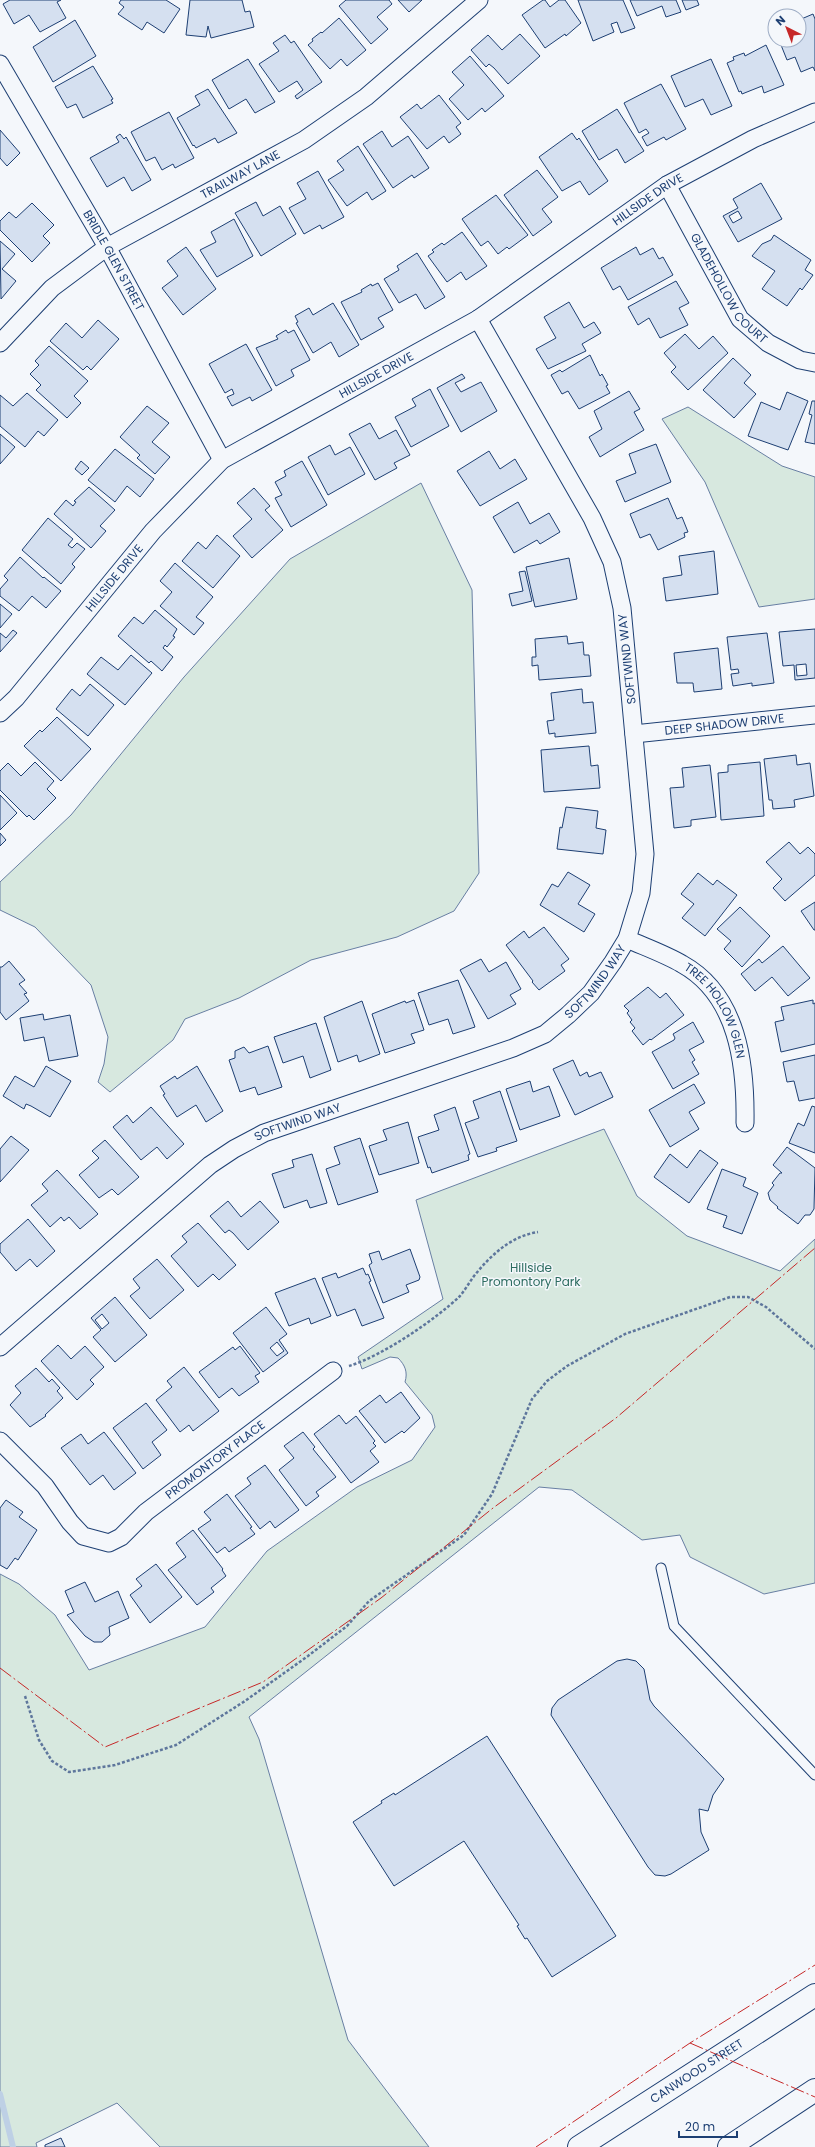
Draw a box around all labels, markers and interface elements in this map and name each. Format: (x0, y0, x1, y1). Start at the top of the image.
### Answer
north arrow (767, 8, 807, 48)
text: N (772, 12, 789, 29)
street label: TRAILWAY LANE (197, 146, 283, 203)
street label: HILLSIDE DRIVE (609, 169, 686, 229)
street label: BRIDLE GLEN STREET (79, 207, 149, 314)
street label: GLADEHOLLOW COURT (687, 230, 772, 347)
street label: HILLSIDE DRIVE (336, 347, 416, 402)
street label: HILLSIDE DRIVE (81, 541, 147, 615)
street label: SOFTWIND WAY (613, 613, 640, 705)
street label: DEEP SHADOW DRIVE (664, 709, 785, 739)
street label: SOFTWIND WAY (560, 941, 630, 1022)
street label: TREE HOLLOW GLEN (681, 958, 750, 1060)
street label: SOFTWIND WAY (251, 1098, 343, 1145)
park label: Hillside Promontory Park (481, 1259, 581, 1290)
street label: PROMONTORY PLACE (162, 1416, 268, 1503)
street label: CANWOOD STREET (647, 2034, 747, 2107)
scale bar (679, 2113, 737, 2139)
text: 20 m (685, 2118, 715, 2135)

